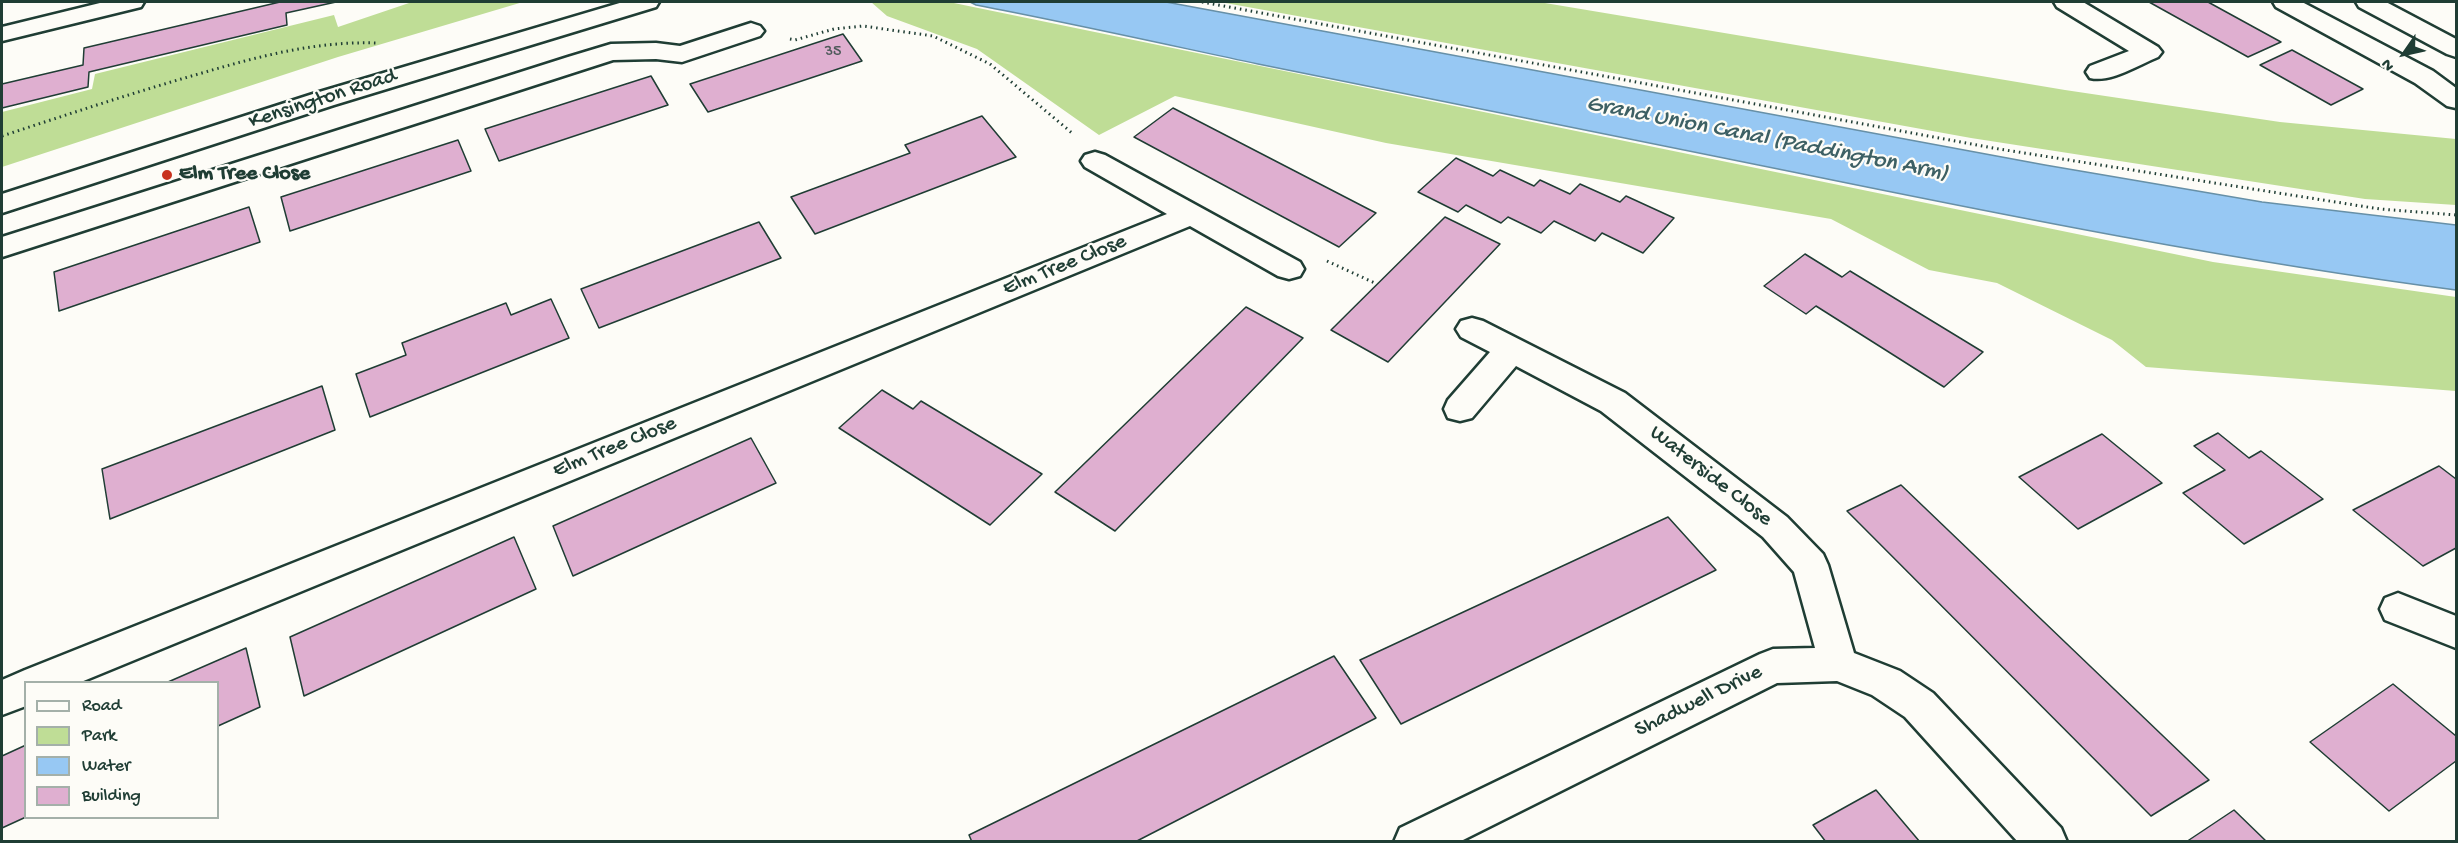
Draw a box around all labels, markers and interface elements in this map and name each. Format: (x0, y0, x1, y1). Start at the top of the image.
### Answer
north arrow (2374, 24, 2434, 84)
house number: 35 (825, 43, 841, 63)
text: N (2378, 55, 2399, 74)
street label: Kensington Road (246, 64, 400, 136)
water label: Grand Union Canal (Paddington Arm) (1584, 91, 1950, 189)
place label: Elm Tree Close (179, 162, 310, 188)
marker: Elm Tree Close (160, 168, 174, 182)
street label: Elm Tree Close (999, 229, 1131, 303)
street label: Elm Tree Close (549, 411, 681, 485)
street label: Waterside Close (1643, 421, 1777, 533)
street label: Shadwell Drive (1631, 660, 1767, 744)
legend (24, 681, 219, 819)
text: Road (82, 696, 121, 717)
text: Park (82, 726, 116, 747)
text: Water (82, 756, 130, 777)
text: Building (82, 786, 141, 807)

